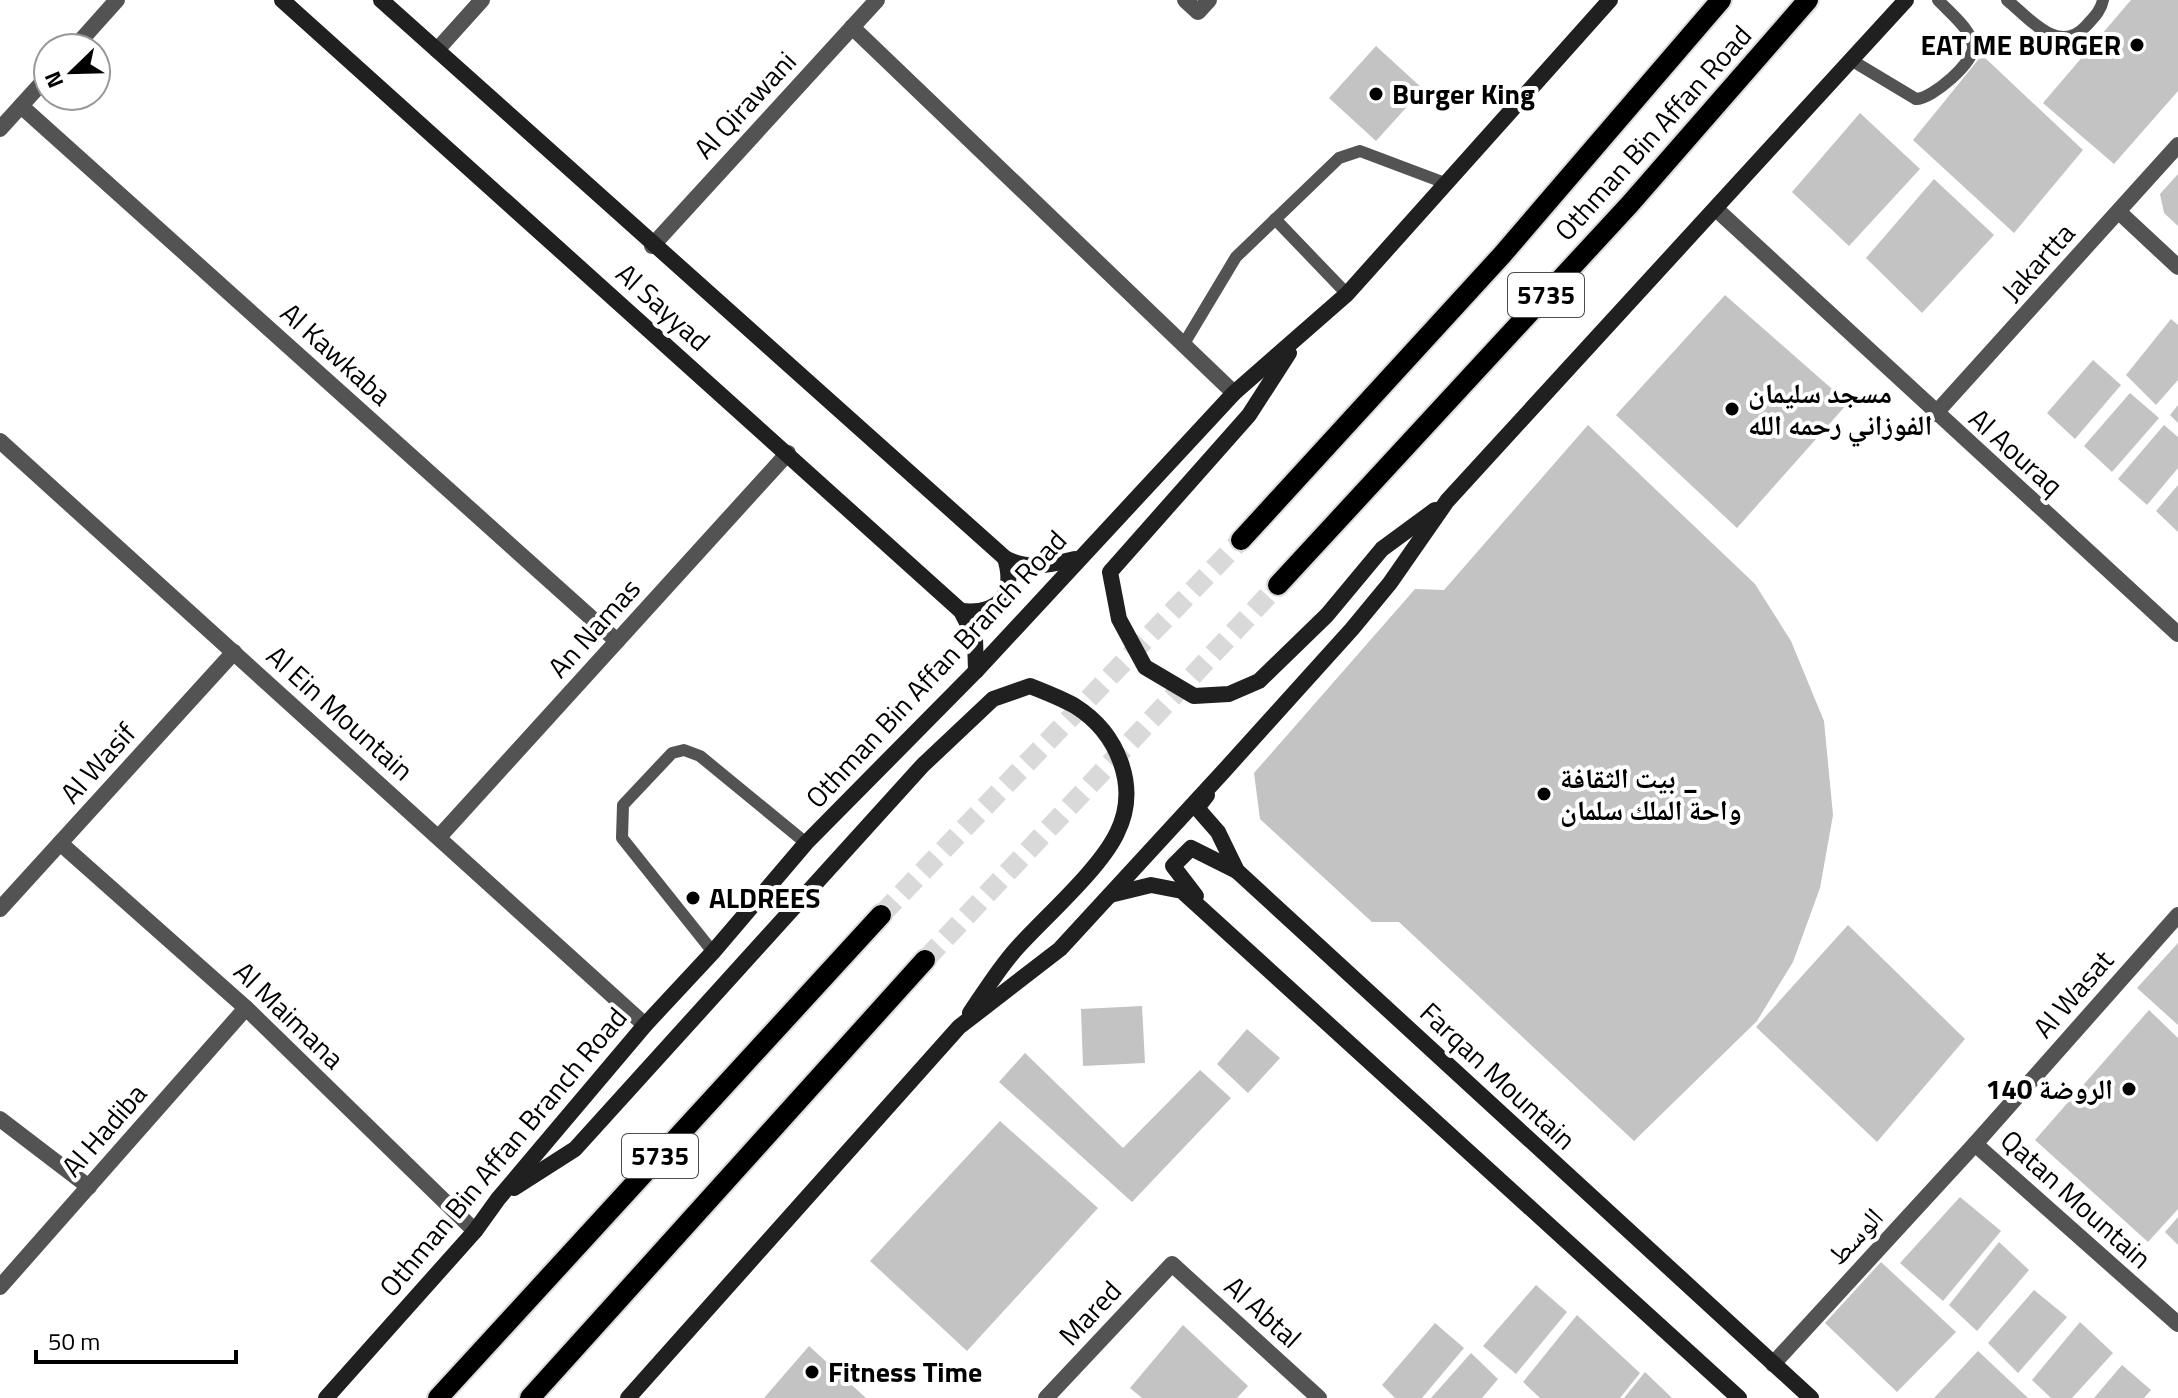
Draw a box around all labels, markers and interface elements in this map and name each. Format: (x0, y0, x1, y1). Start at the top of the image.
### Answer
street label: Othman Bin Affan Road (1544, 15, 1761, 250)
place label: EAT ME BURGER (1920, 23, 2121, 66)
north arrow (32, 32, 112, 112)
marker: EAT ME BURGER (2128, 36, 2146, 54)
street label: Al Qirawani (683, 41, 806, 168)
text: N (35, 66, 72, 93)
place label: Burger King (1392, 72, 1535, 115)
marker: Burger King (1367, 85, 1385, 103)
street label: Jakartta (1991, 213, 2085, 311)
street label: Al Sayyad (607, 252, 720, 361)
road number: 5735 (1508, 273, 1584, 317)
street label: Al Kawkaba (271, 292, 402, 415)
place label: مسجد سليمان الفوزاني رحمه الله (1748, 371, 1932, 448)
street label: Al Aouraq (1960, 398, 2073, 506)
marker: مسجد سليمان الفوزاني رحمه الله (1723, 400, 1741, 418)
street label: Othman Bin Affan Branch Road (795, 520, 1076, 817)
street label: An Namas (537, 568, 650, 687)
street label: Al Ein Mountain (257, 635, 424, 791)
street label: Al Wasif (49, 712, 146, 813)
place label: بيت الثقافة _ واحة الملك سلمان (1560, 756, 1742, 831)
marker: بيت الثقافة _ واحة الملك سلمان (1535, 785, 1553, 803)
place label: ALDREES (709, 876, 821, 919)
marker: ALDREES (684, 889, 702, 907)
street label: Al Wasat (2022, 940, 2123, 1047)
street label: Al Maimana (224, 951, 354, 1079)
street label: Farqan Mountain (1410, 992, 1586, 1160)
street label: Othman Bin Affan Branch Road (368, 997, 637, 1306)
place label: الروضة 140 (1985, 1067, 2113, 1110)
street label: Al Hadiba (51, 1073, 157, 1186)
marker: الروضة 140 (2120, 1080, 2138, 1098)
street label: Qatan Mountain (1991, 1119, 2162, 1278)
road number: 5735 (622, 1134, 698, 1178)
street label: الوسط (1816, 1197, 1893, 1274)
street label: Al Abtal (1215, 1265, 1312, 1358)
street label: Mared (1048, 1270, 1131, 1355)
scale bar (36, 1314, 236, 1364)
text: 50 m (48, 1323, 100, 1359)
place label: Fitness Time (828, 1350, 982, 1393)
marker: Fitness Time (803, 1363, 821, 1381)

